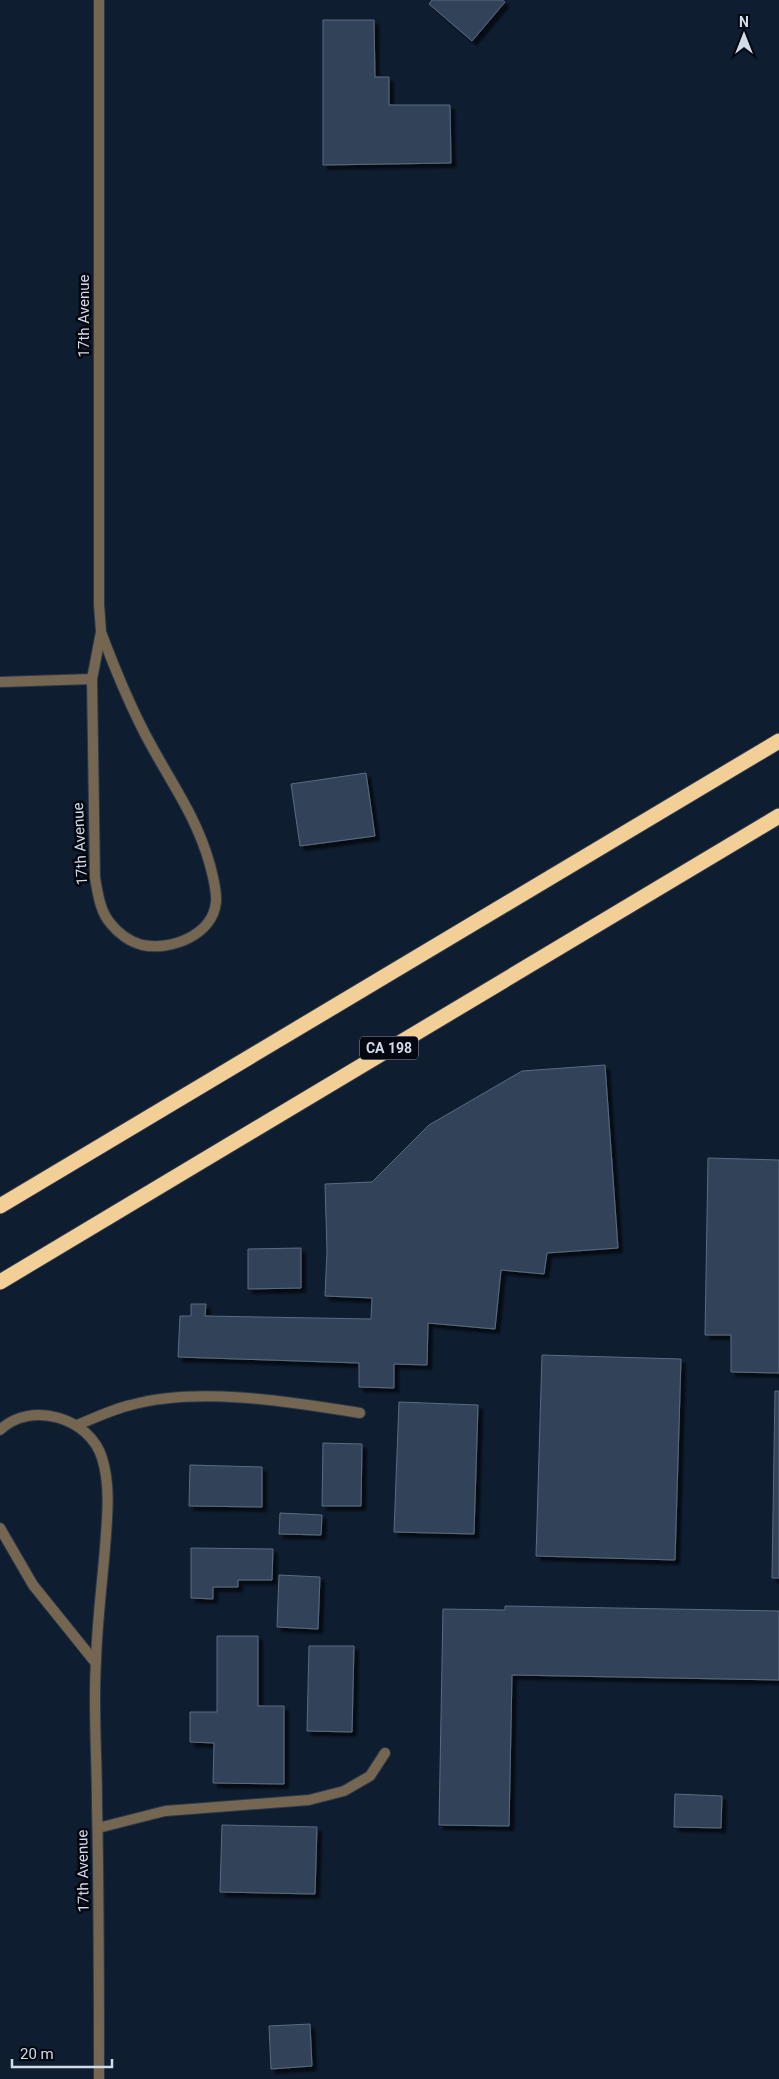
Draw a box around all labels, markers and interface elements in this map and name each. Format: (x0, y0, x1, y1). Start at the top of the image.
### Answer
north arrow (719, 10, 769, 60)
text: N (739, 14, 749, 30)
street label: 17th Avenue (75, 275, 93, 357)
street label: 17th Avenue (69, 802, 91, 886)
road number: CA 198 (360, 1036, 418, 1060)
street label: 17th Avenue (73, 1829, 93, 1913)
scale bar (12, 2036, 112, 2068)
text: 20 m (20, 2045, 54, 2063)

